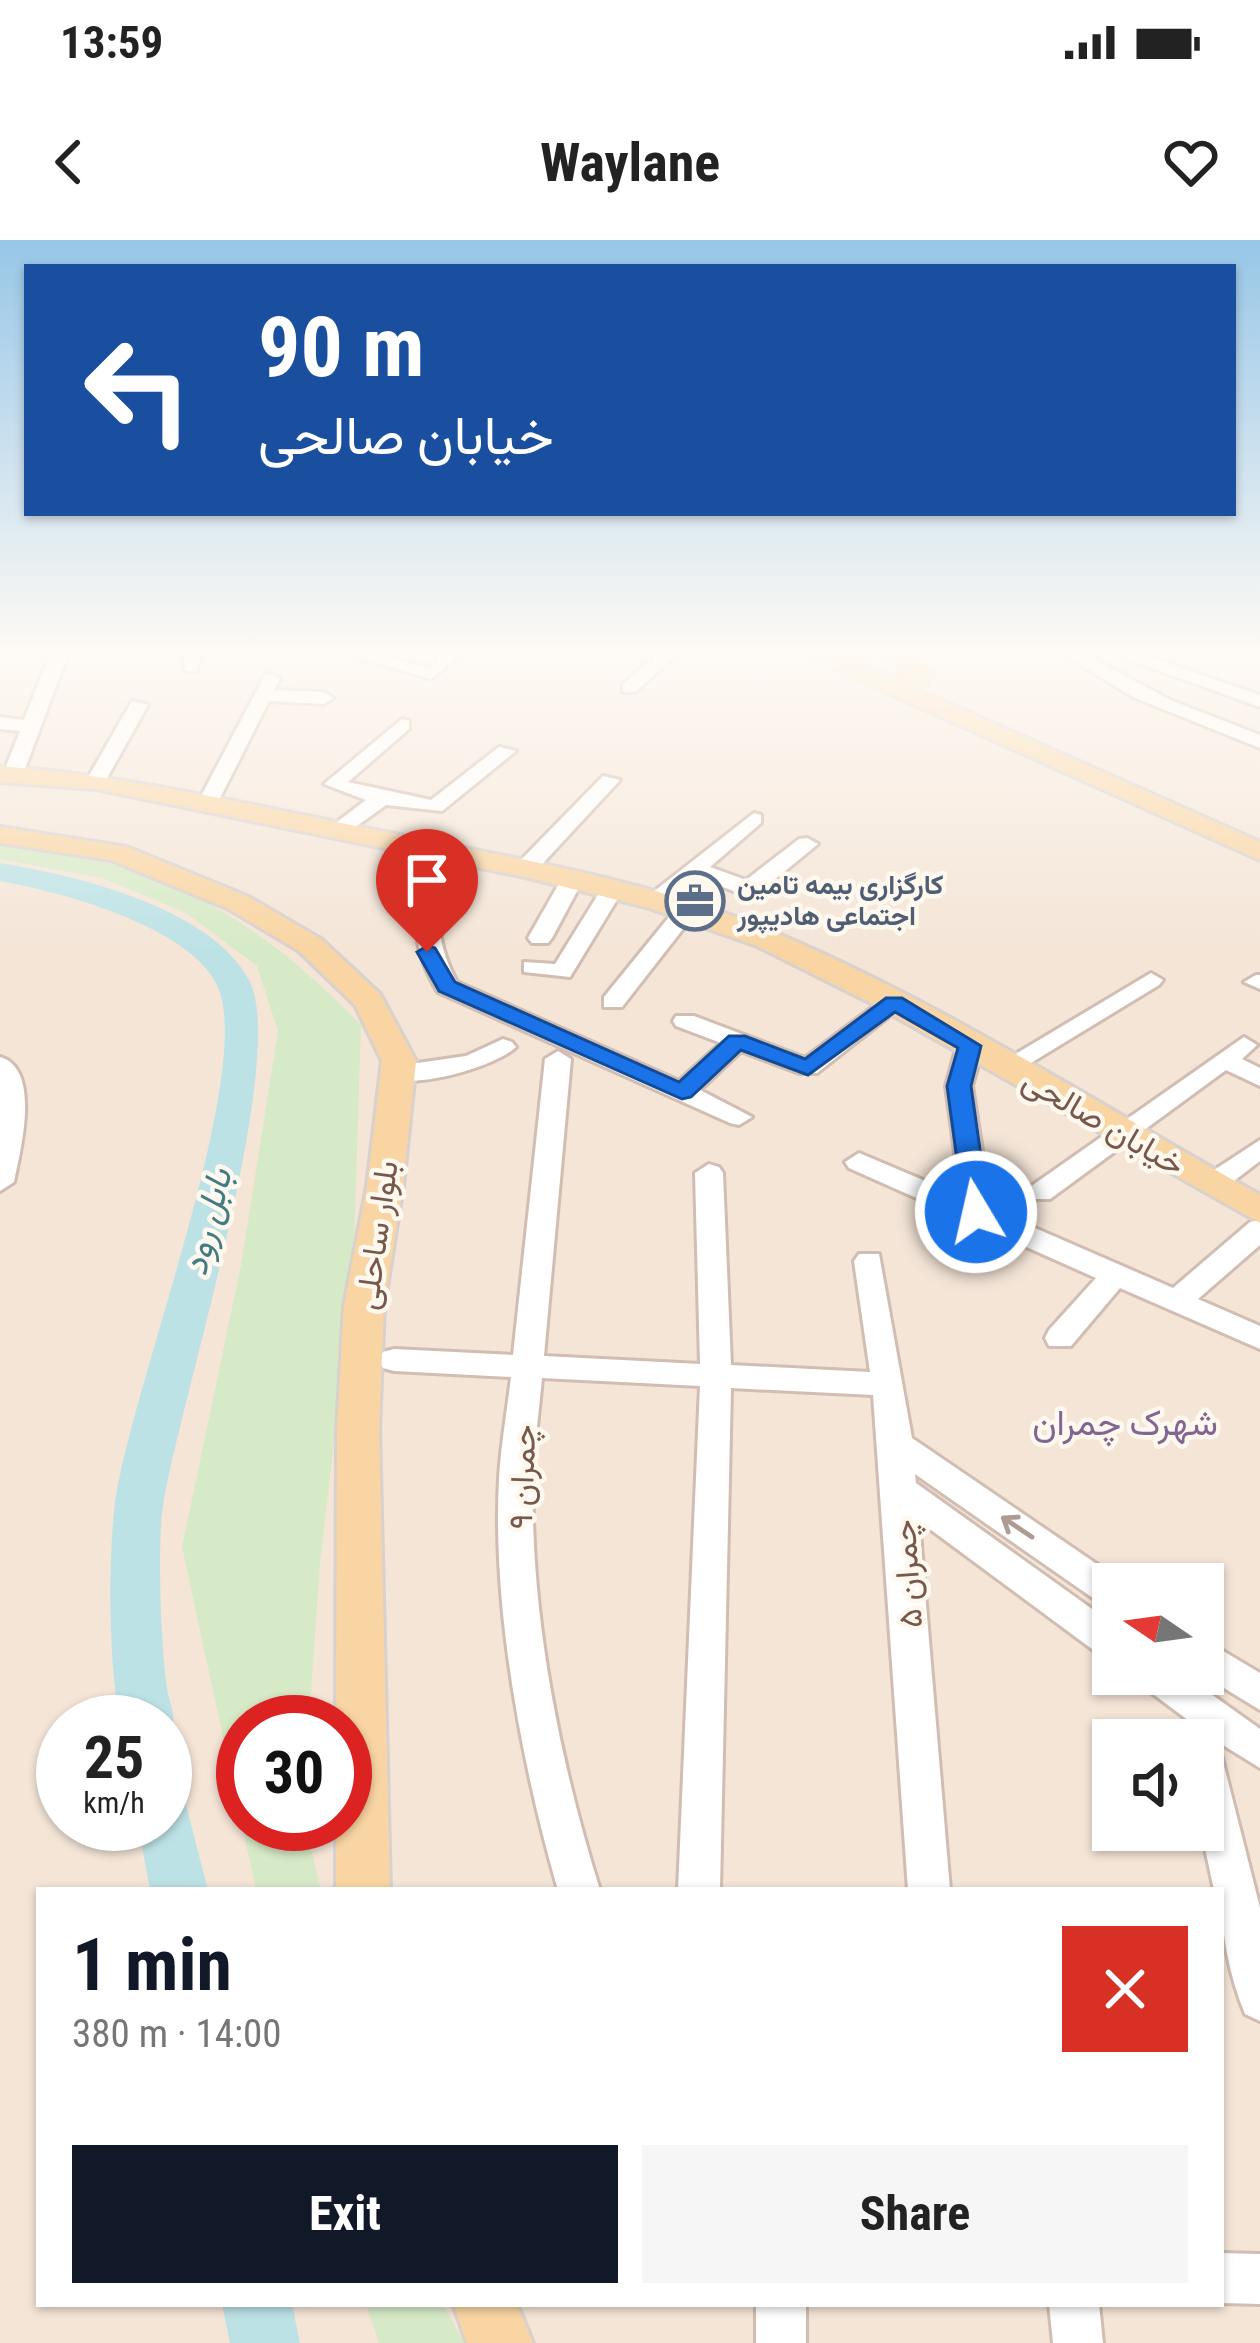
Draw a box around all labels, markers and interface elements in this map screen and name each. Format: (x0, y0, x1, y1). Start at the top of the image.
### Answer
text: 13:59 (60, 16, 163, 69)
icon: back (36, 129, 102, 195)
icon: heart (1158, 129, 1224, 195)
text: Waylane (540, 131, 720, 194)
text: 90 m (258, 298, 425, 397)
icon: left (60, 312, 216, 468)
text: خيابان صالحی (258, 404, 554, 467)
pin (376, 829, 478, 952)
icon: arrive (394, 847, 460, 913)
place label: کارگزاری بیمه تامین اجتماعی هادیپور (736, 869, 943, 934)
office icon: کارگزاری بیمه تامین اجتماعی هادیپور (664, 870, 726, 932)
street label: خيابان صالحی (1016, 1060, 1192, 1184)
position arrow (913, 1149, 1039, 1275)
street label: بلوار ساحلی (346, 1158, 407, 1312)
water label: بابل رود (174, 1163, 242, 1280)
district label: شهرک چمران (1032, 1402, 1218, 1447)
street label: چمران ۹ (501, 1424, 546, 1530)
one-way arrow (1000, 1515, 1034, 1540)
street label: چمران ۵ (884, 1518, 933, 1630)
north arrow (1092, 1563, 1224, 1695)
map controls (1092, 1563, 1224, 1851)
speed limit sign: 30 (216, 1695, 372, 1851)
button: sound (1092, 1719, 1224, 1851)
text: 25 (84, 1722, 144, 1793)
text: km/h (83, 1785, 145, 1820)
text: 1 min (72, 1923, 232, 2008)
button: close (1062, 1926, 1188, 2052)
text: 380 m · 14:00 (72, 2011, 282, 2057)
button: Exit (72, 2145, 618, 2283)
button: Share (642, 2145, 1188, 2283)

